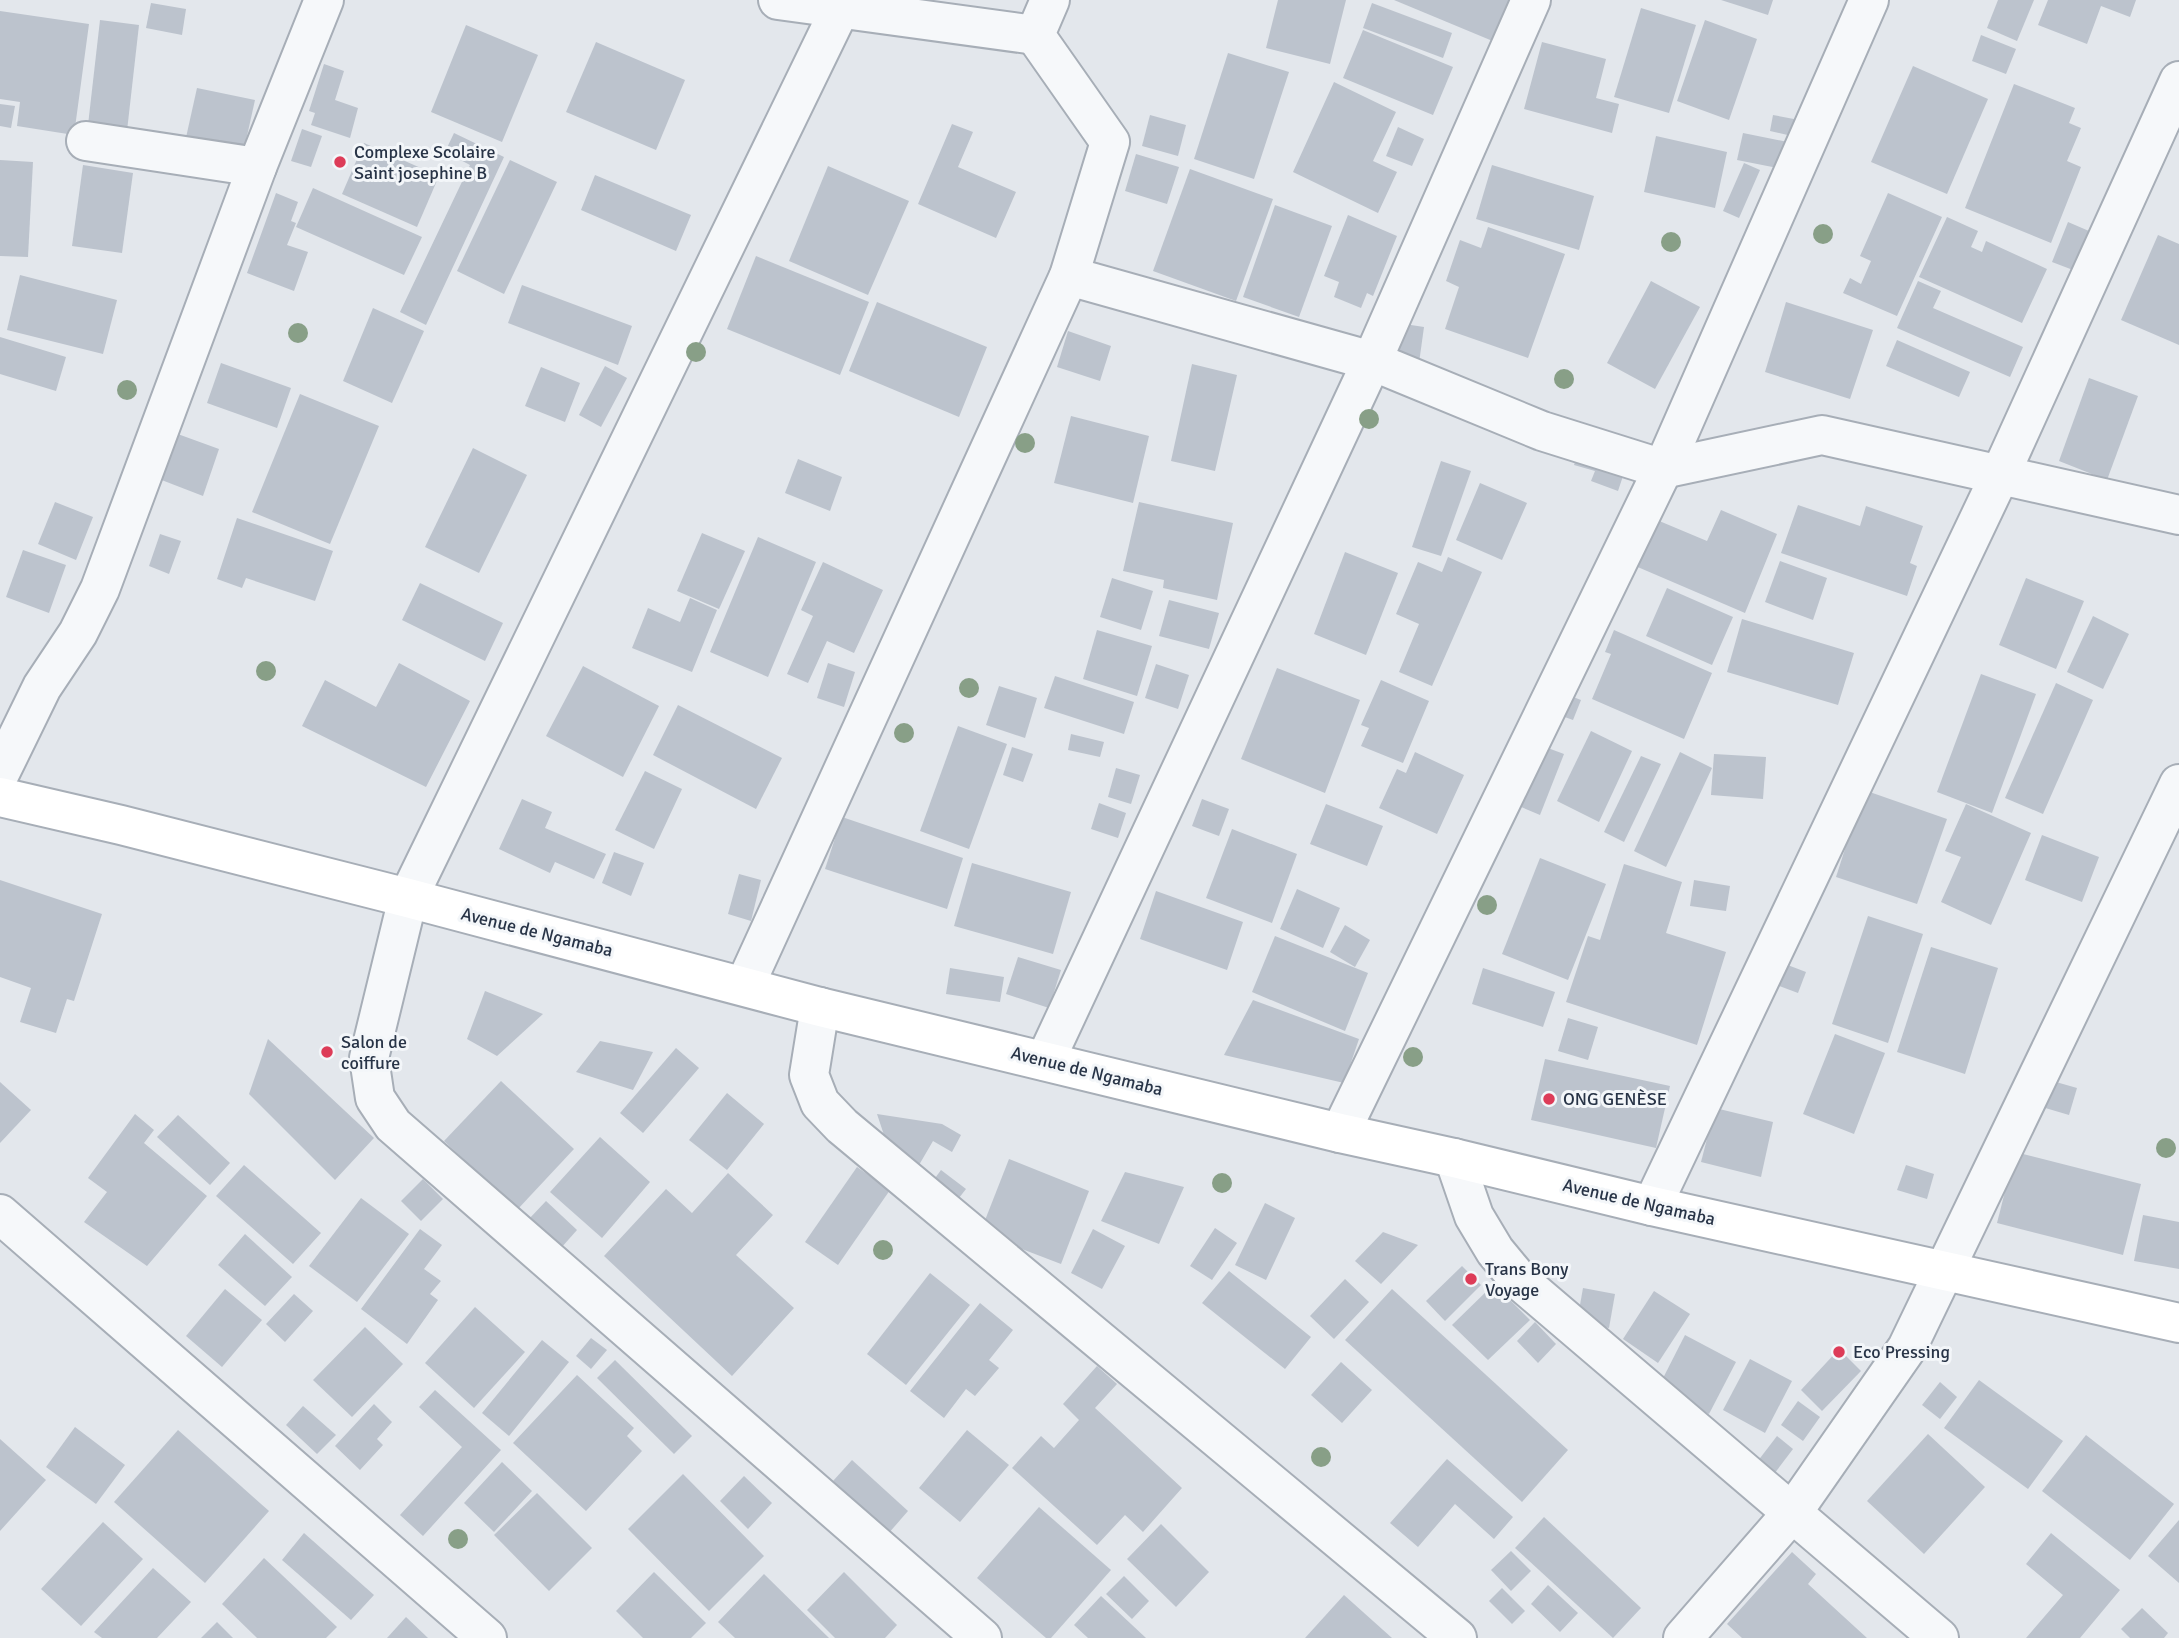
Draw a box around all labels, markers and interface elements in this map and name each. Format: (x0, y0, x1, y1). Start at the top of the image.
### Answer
place label: Complexe Scolaire Saint josephine B (354, 141, 495, 184)
marker: Complexe Scolaire Saint josephine B (332, 154, 348, 170)
street label: Avenue de Ngamaba (459, 902, 615, 962)
place label: Salon de coiffure (341, 1031, 407, 1074)
street label: Avenue de Ngamaba (1009, 1041, 1165, 1101)
marker: Salon de coiffure (319, 1044, 335, 1060)
place label: ONG GENÈSE (1563, 1088, 1667, 1110)
marker: ONG GENÈSE (1541, 1091, 1557, 1107)
street label: Avenue de Ngamaba (1561, 1174, 1717, 1230)
place label: Trans Bony Voyage (1485, 1258, 1569, 1301)
marker: Trans Bony Voyage (1463, 1271, 1479, 1287)
place label: Eco Pressing (1853, 1341, 1950, 1363)
marker: Eco Pressing (1831, 1344, 1847, 1360)

